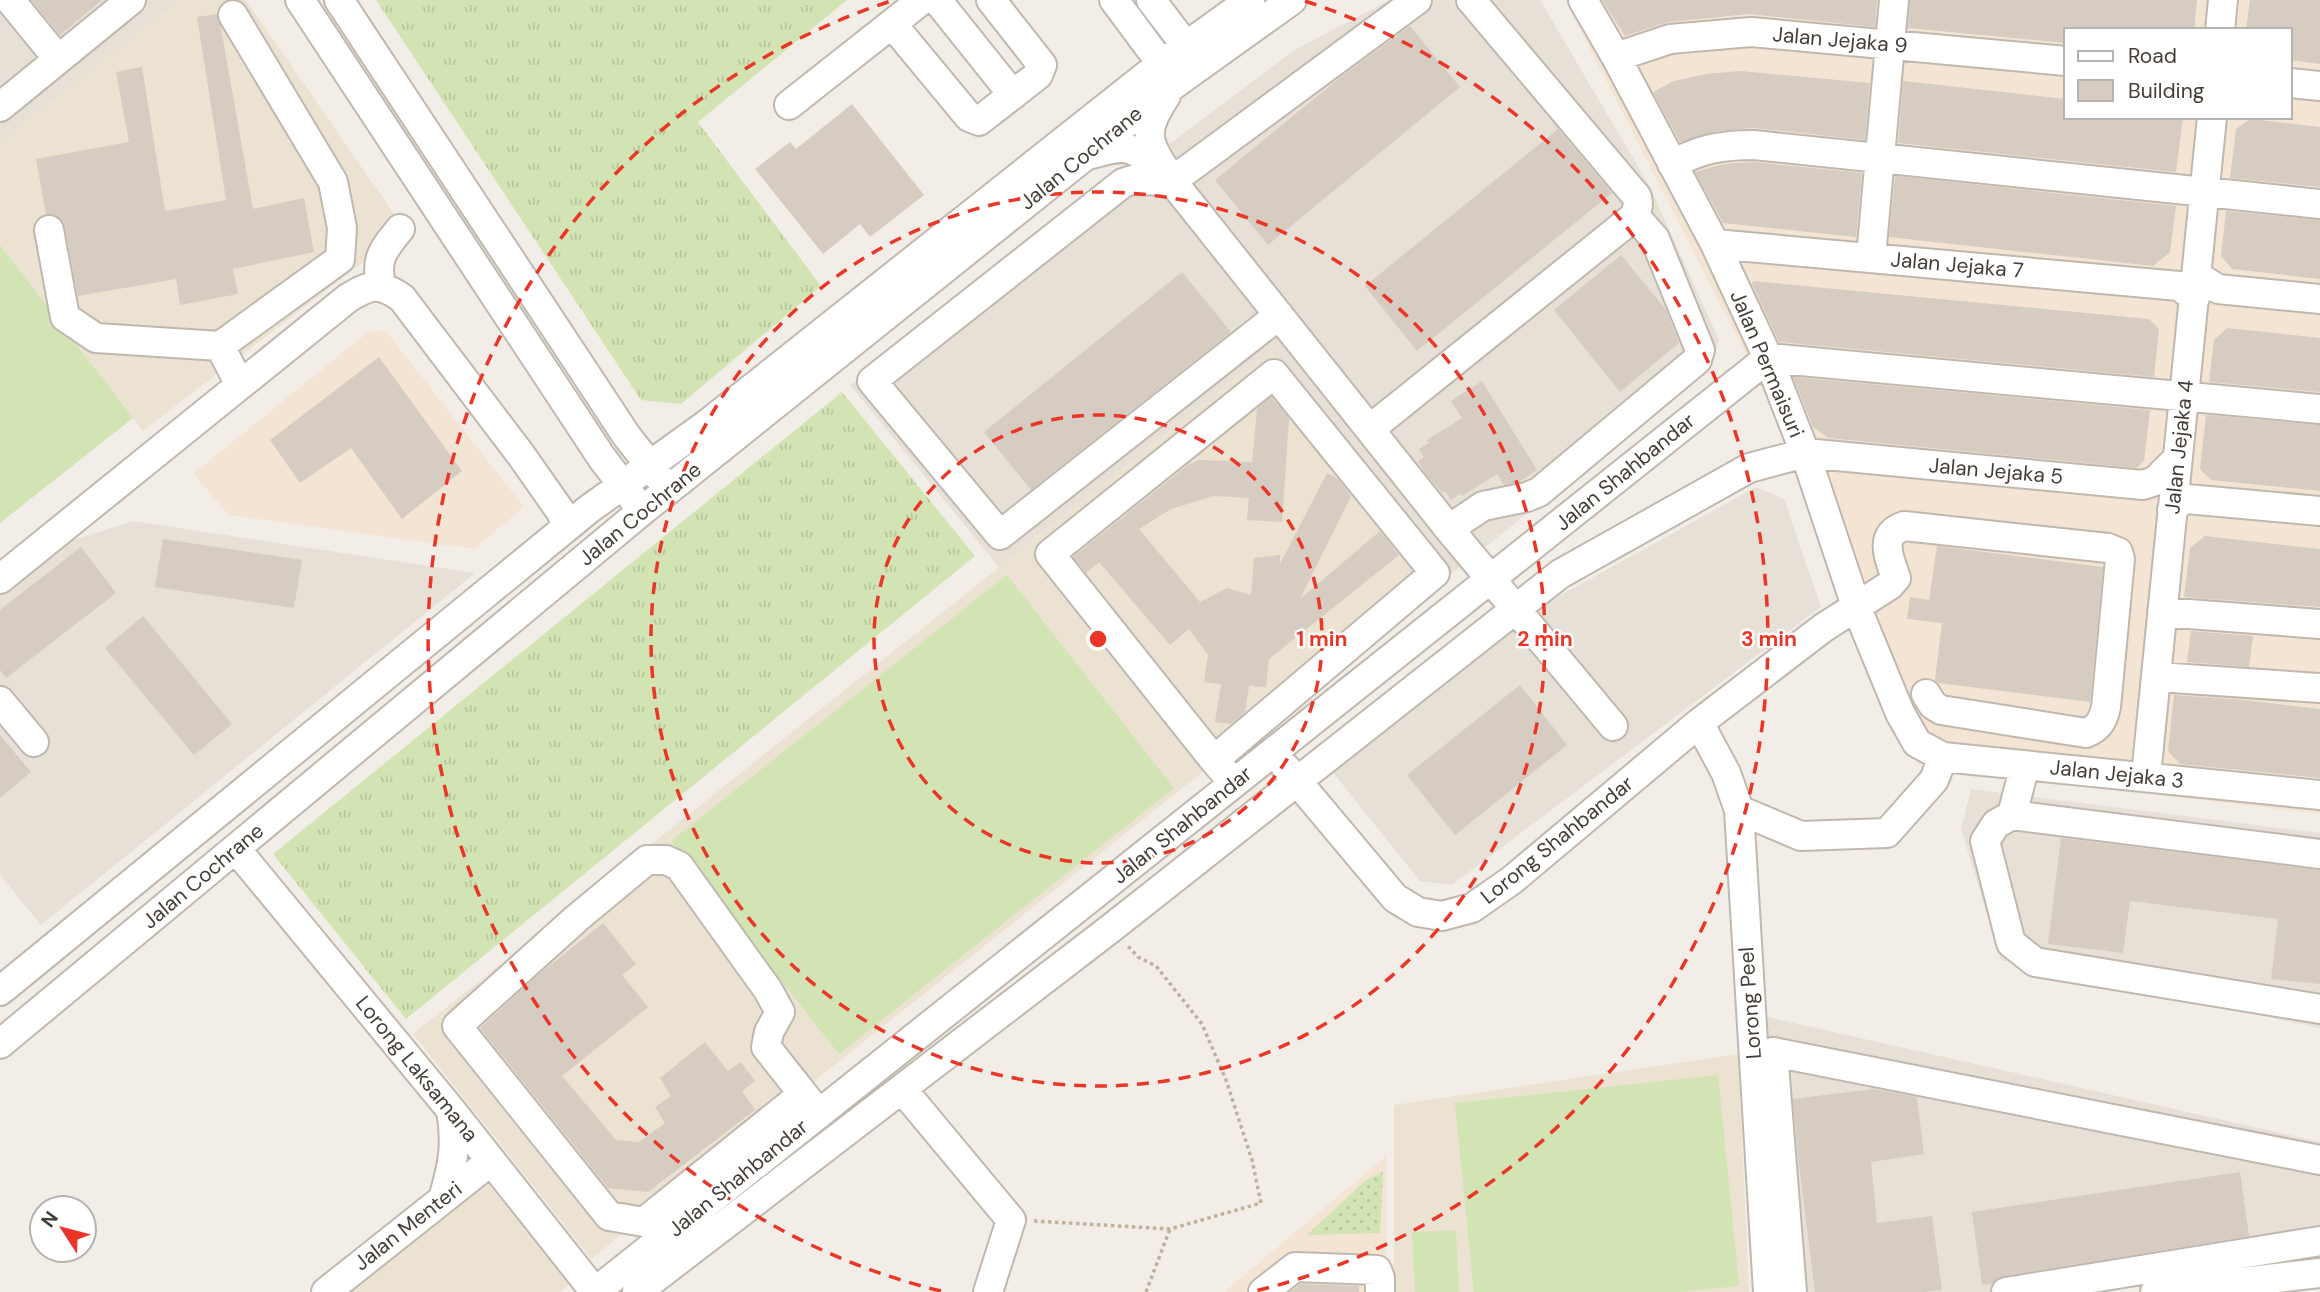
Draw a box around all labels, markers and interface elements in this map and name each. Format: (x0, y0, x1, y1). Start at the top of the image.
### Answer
street label: Jalan Jejaka 9 (1771, 20, 1909, 60)
legend (2064, 28, 2292, 119)
text: Road (2128, 42, 2177, 70)
text: Building (2128, 77, 2205, 105)
street label: Jalan Cochrane (1014, 100, 1148, 216)
street label: Jalan Jejaka 7 (1889, 245, 2025, 285)
street label: Jalan Permaisuri (1723, 286, 1811, 442)
street label: Jalan Jejaka 4 (2158, 378, 2200, 516)
street label: Jalan Shahbandar (1549, 407, 1701, 537)
street label: Jalan Jejaka 5 (1928, 451, 2064, 491)
street label: Jalan Cochrane (573, 456, 707, 572)
text: 1 min (1296, 625, 1348, 653)
text: 2 min (1517, 625, 1573, 653)
text: 3 min (1741, 625, 1797, 653)
centre of rings (1086, 627, 1110, 651)
street label: Jalan Jejaka 3 (2049, 753, 2185, 795)
street label: Jalan Shahbandar (1106, 760, 1258, 890)
street label: Lorong Shahbandar (1475, 770, 1639, 910)
street label: Jalan Cochrane (136, 817, 270, 935)
street label: Lorong Peel (1732, 946, 1768, 1060)
street label: Lorong Laksamana (349, 990, 485, 1148)
street label: Jalan Shahbandar (662, 1113, 814, 1243)
street label: Jalan Menteri (348, 1175, 468, 1277)
north arrow (28, 1194, 98, 1264)
text: N (35, 1206, 64, 1232)

